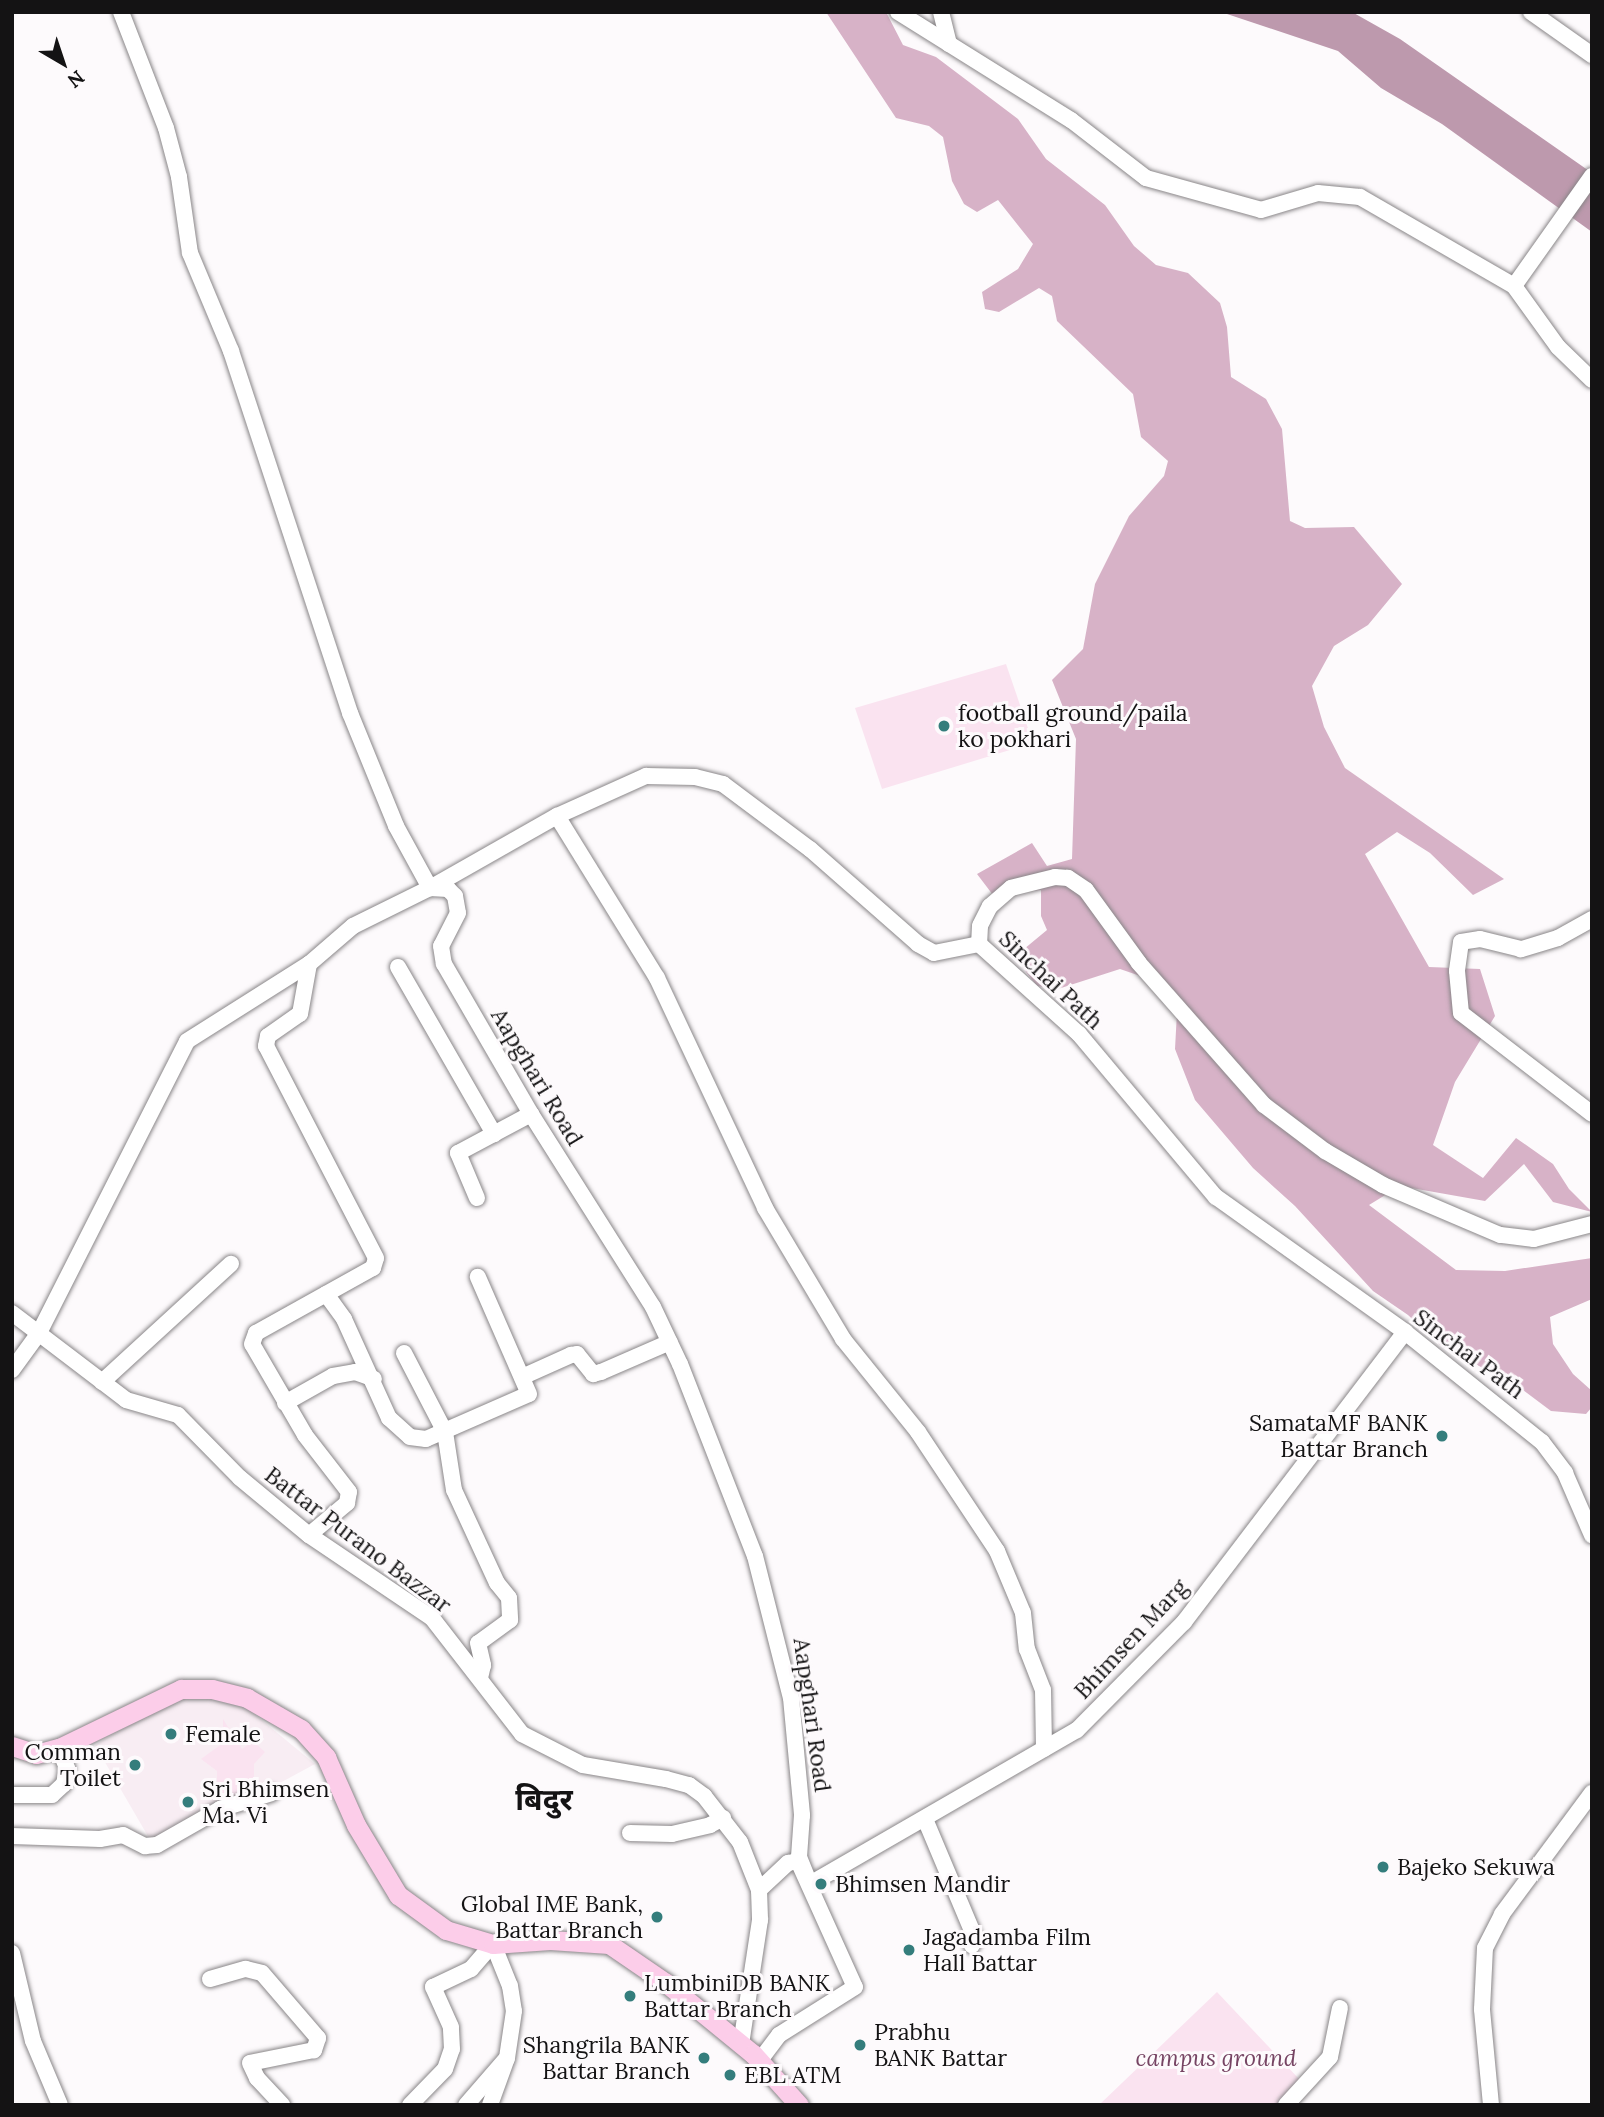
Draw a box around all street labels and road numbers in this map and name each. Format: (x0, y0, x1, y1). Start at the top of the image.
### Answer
street label: Sinchai Path (993, 925, 1109, 1035)
street label: Aapghari Road (485, 1003, 589, 1151)
street label: Sinchai Path (1408, 1303, 1530, 1405)
street label: Battar Purano Bazzar (259, 1461, 457, 1619)
street label: Bhimsen Marg (1069, 1573, 1193, 1705)
street label: Aapghari Road (788, 1636, 836, 1794)

